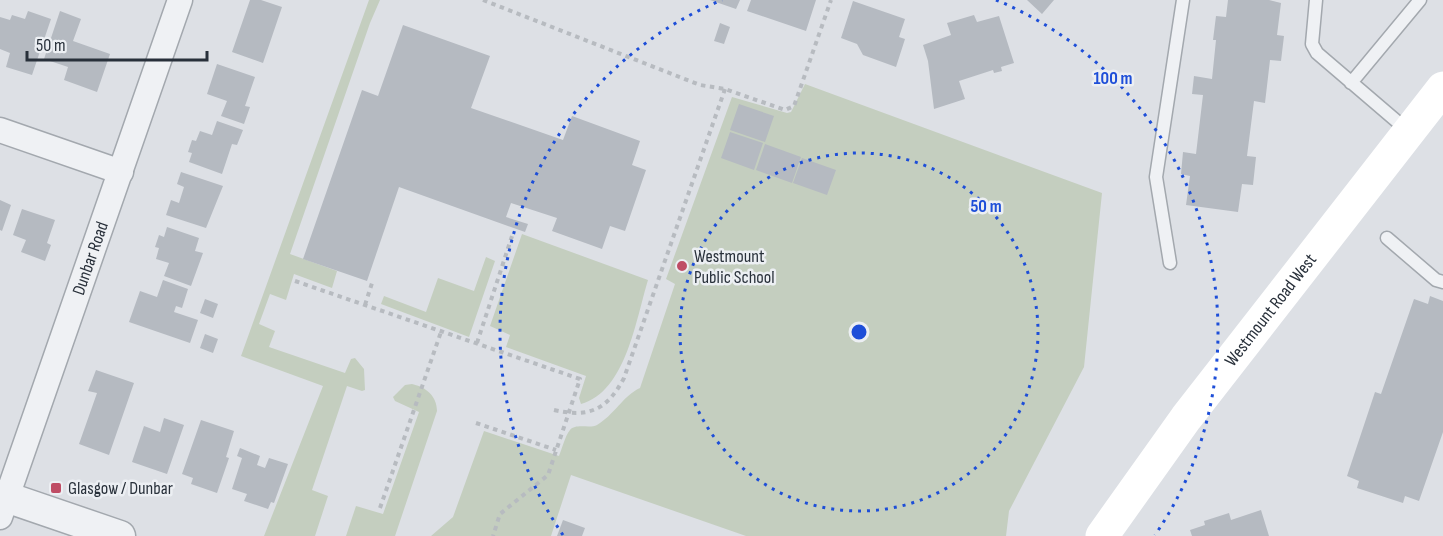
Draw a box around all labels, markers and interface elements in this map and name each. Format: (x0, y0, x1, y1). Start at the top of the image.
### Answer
scale bar (27, 24, 207, 62)
text: 50 m (36, 35, 66, 56)
text: 100 m (1094, 68, 1133, 89)
text: 50 m (970, 196, 1002, 217)
street label: Dunbar Road (68, 219, 113, 298)
place label: Westmount Public School (694, 246, 775, 288)
street label: Westmount Road West (1220, 249, 1321, 371)
marker: Westmount Public School (675, 259, 689, 273)
centre of rings (849, 322, 869, 342)
place label: Glasgow / Dunbar (68, 478, 173, 499)
marker: Glasgow / Dunbar (49, 481, 63, 495)

